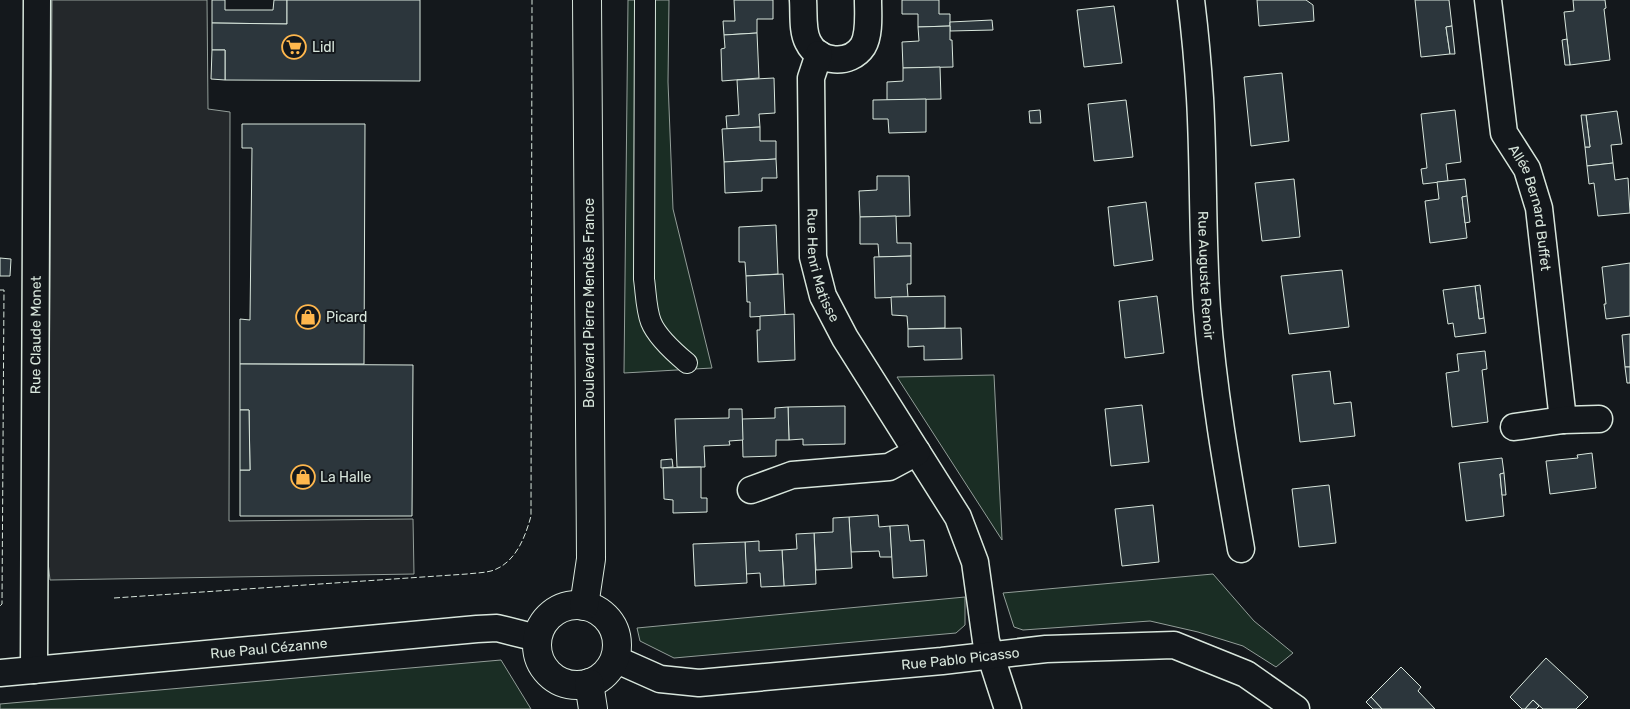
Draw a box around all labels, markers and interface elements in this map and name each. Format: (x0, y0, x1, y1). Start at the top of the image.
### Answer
supermarket icon: Lidl (281, 34, 307, 60)
place label: Lidl (312, 39, 335, 56)
street label: Allée Bernard Buffet (1505, 142, 1554, 272)
street label: Boulevard Pierre Mendès France (581, 198, 598, 408)
street label: Rue Henri Matisse (803, 208, 843, 325)
street label: Rue Auguste Renoir (1194, 211, 1218, 341)
street label: Rue Claude Monet (27, 275, 45, 394)
shop icon: Picard (295, 304, 321, 330)
place label: Picard (326, 309, 367, 326)
shop icon: La Halle (290, 464, 316, 490)
place label: La Halle (320, 469, 372, 486)
street label: Rue Paul Cézanne (210, 635, 328, 663)
street label: Rue Pablo Picasso (901, 644, 1021, 674)

